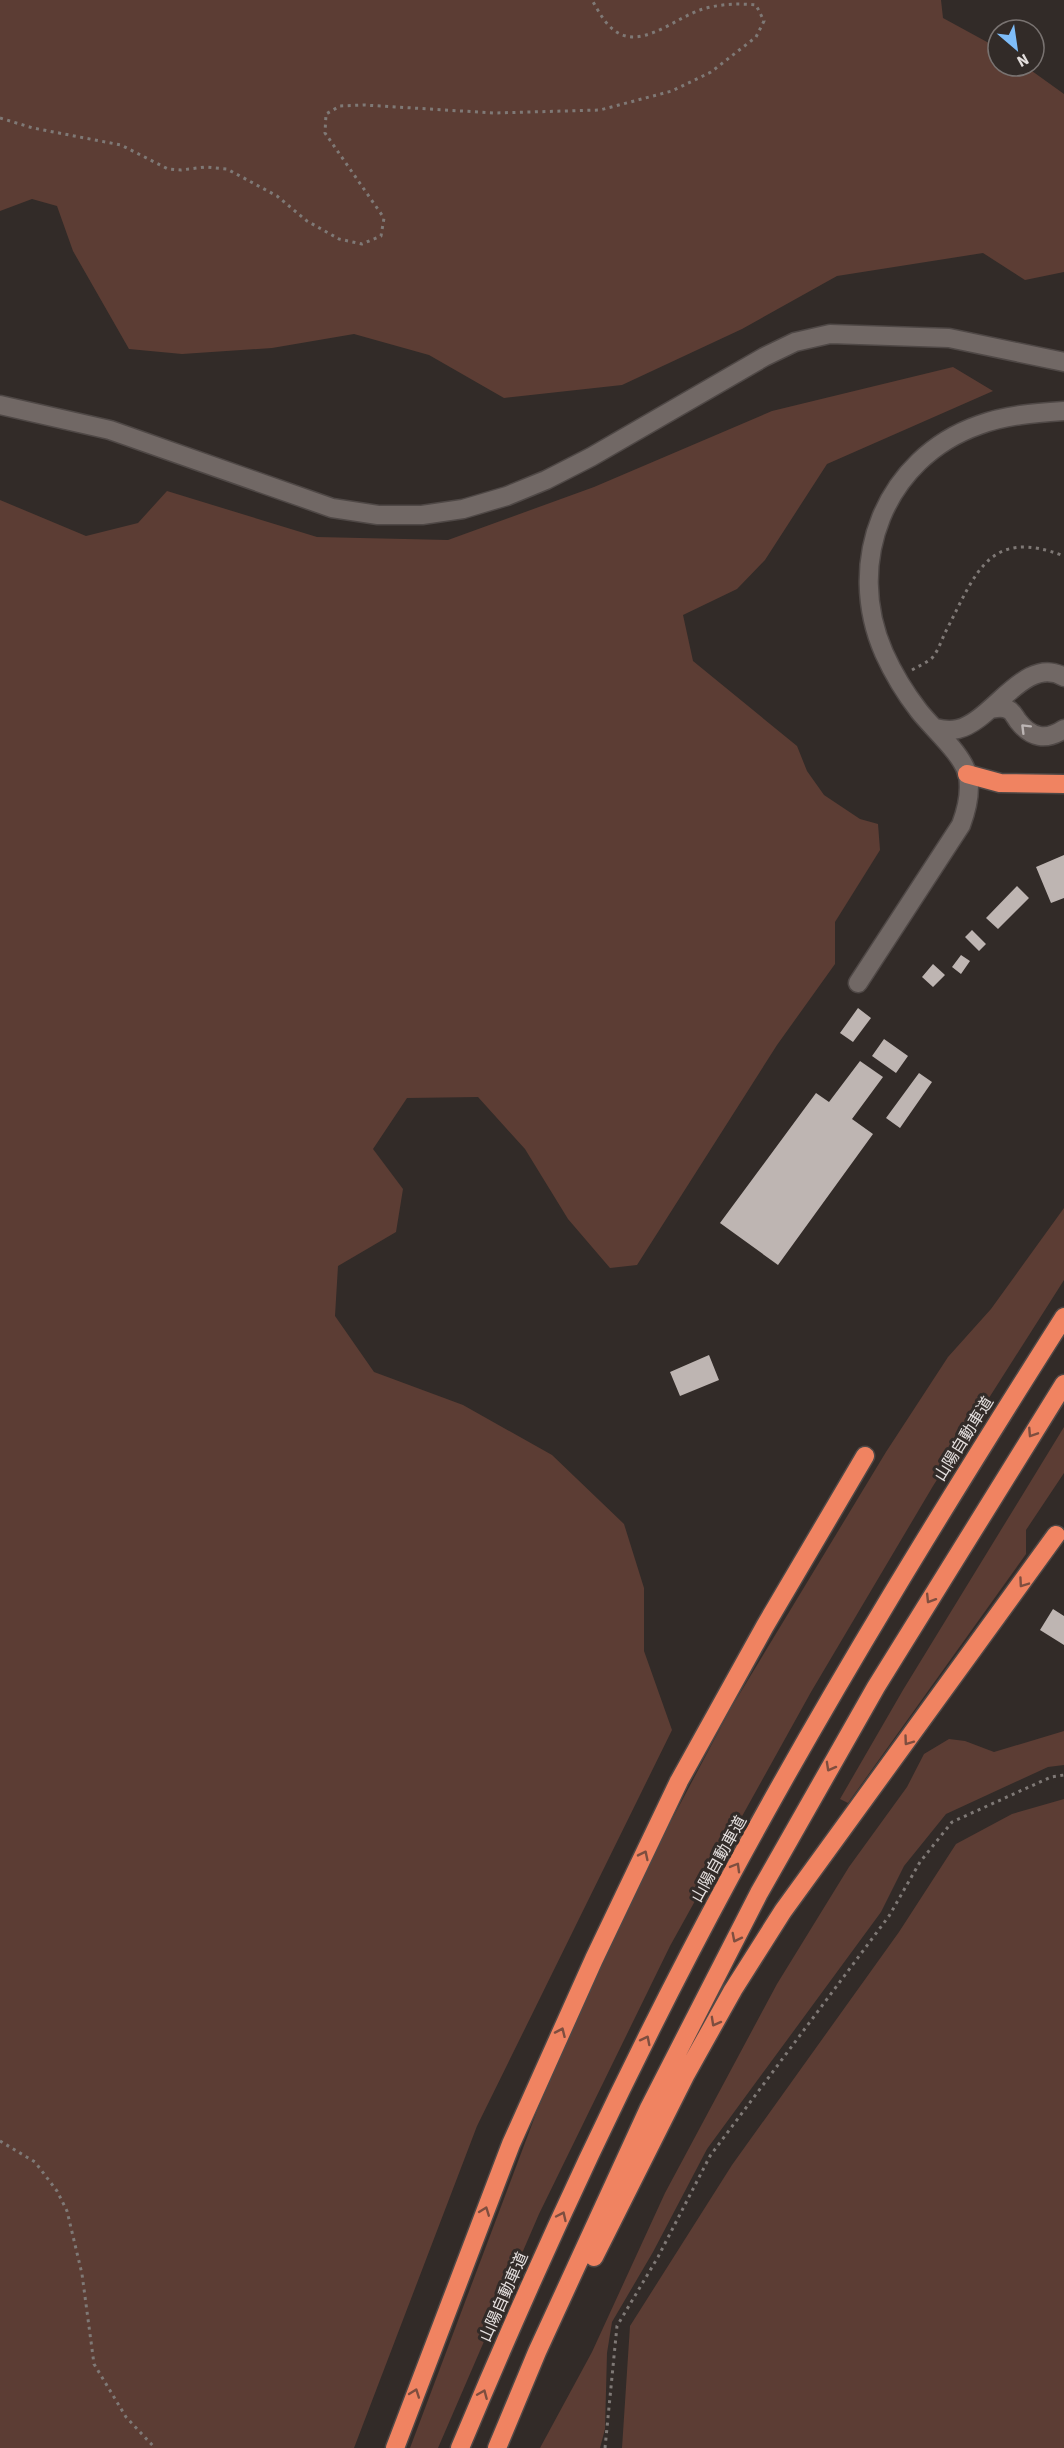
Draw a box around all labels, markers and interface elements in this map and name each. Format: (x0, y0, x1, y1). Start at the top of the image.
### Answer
north arrow (986, 18, 1046, 78)
text: N (1013, 48, 1033, 72)
one-way arrow (1021, 724, 1032, 735)
street label: 山陽自動車道 (929, 1392, 999, 1486)
one-way arrow (1028, 1427, 1040, 1437)
one-way arrow (1019, 1576, 1030, 1587)
one-way arrow (925, 1593, 937, 1603)
one-way arrow (904, 1734, 915, 1745)
one-way arrow (826, 1761, 838, 1771)
street label: 山陽自動車道 (686, 1812, 752, 1906)
one-way arrow (636, 1851, 648, 1862)
one-way arrow (728, 1863, 740, 1873)
one-way arrow (732, 1931, 743, 1942)
one-way arrow (711, 2016, 722, 2027)
one-way arrow (554, 2027, 566, 2038)
one-way arrow (639, 2036, 651, 2047)
one-way arrow (478, 2206, 490, 2217)
one-way arrow (555, 2212, 567, 2223)
street label: 山陽自動車道 (474, 2249, 534, 2345)
one-way arrow (408, 2388, 420, 2399)
one-way arrow (475, 2389, 487, 2400)

